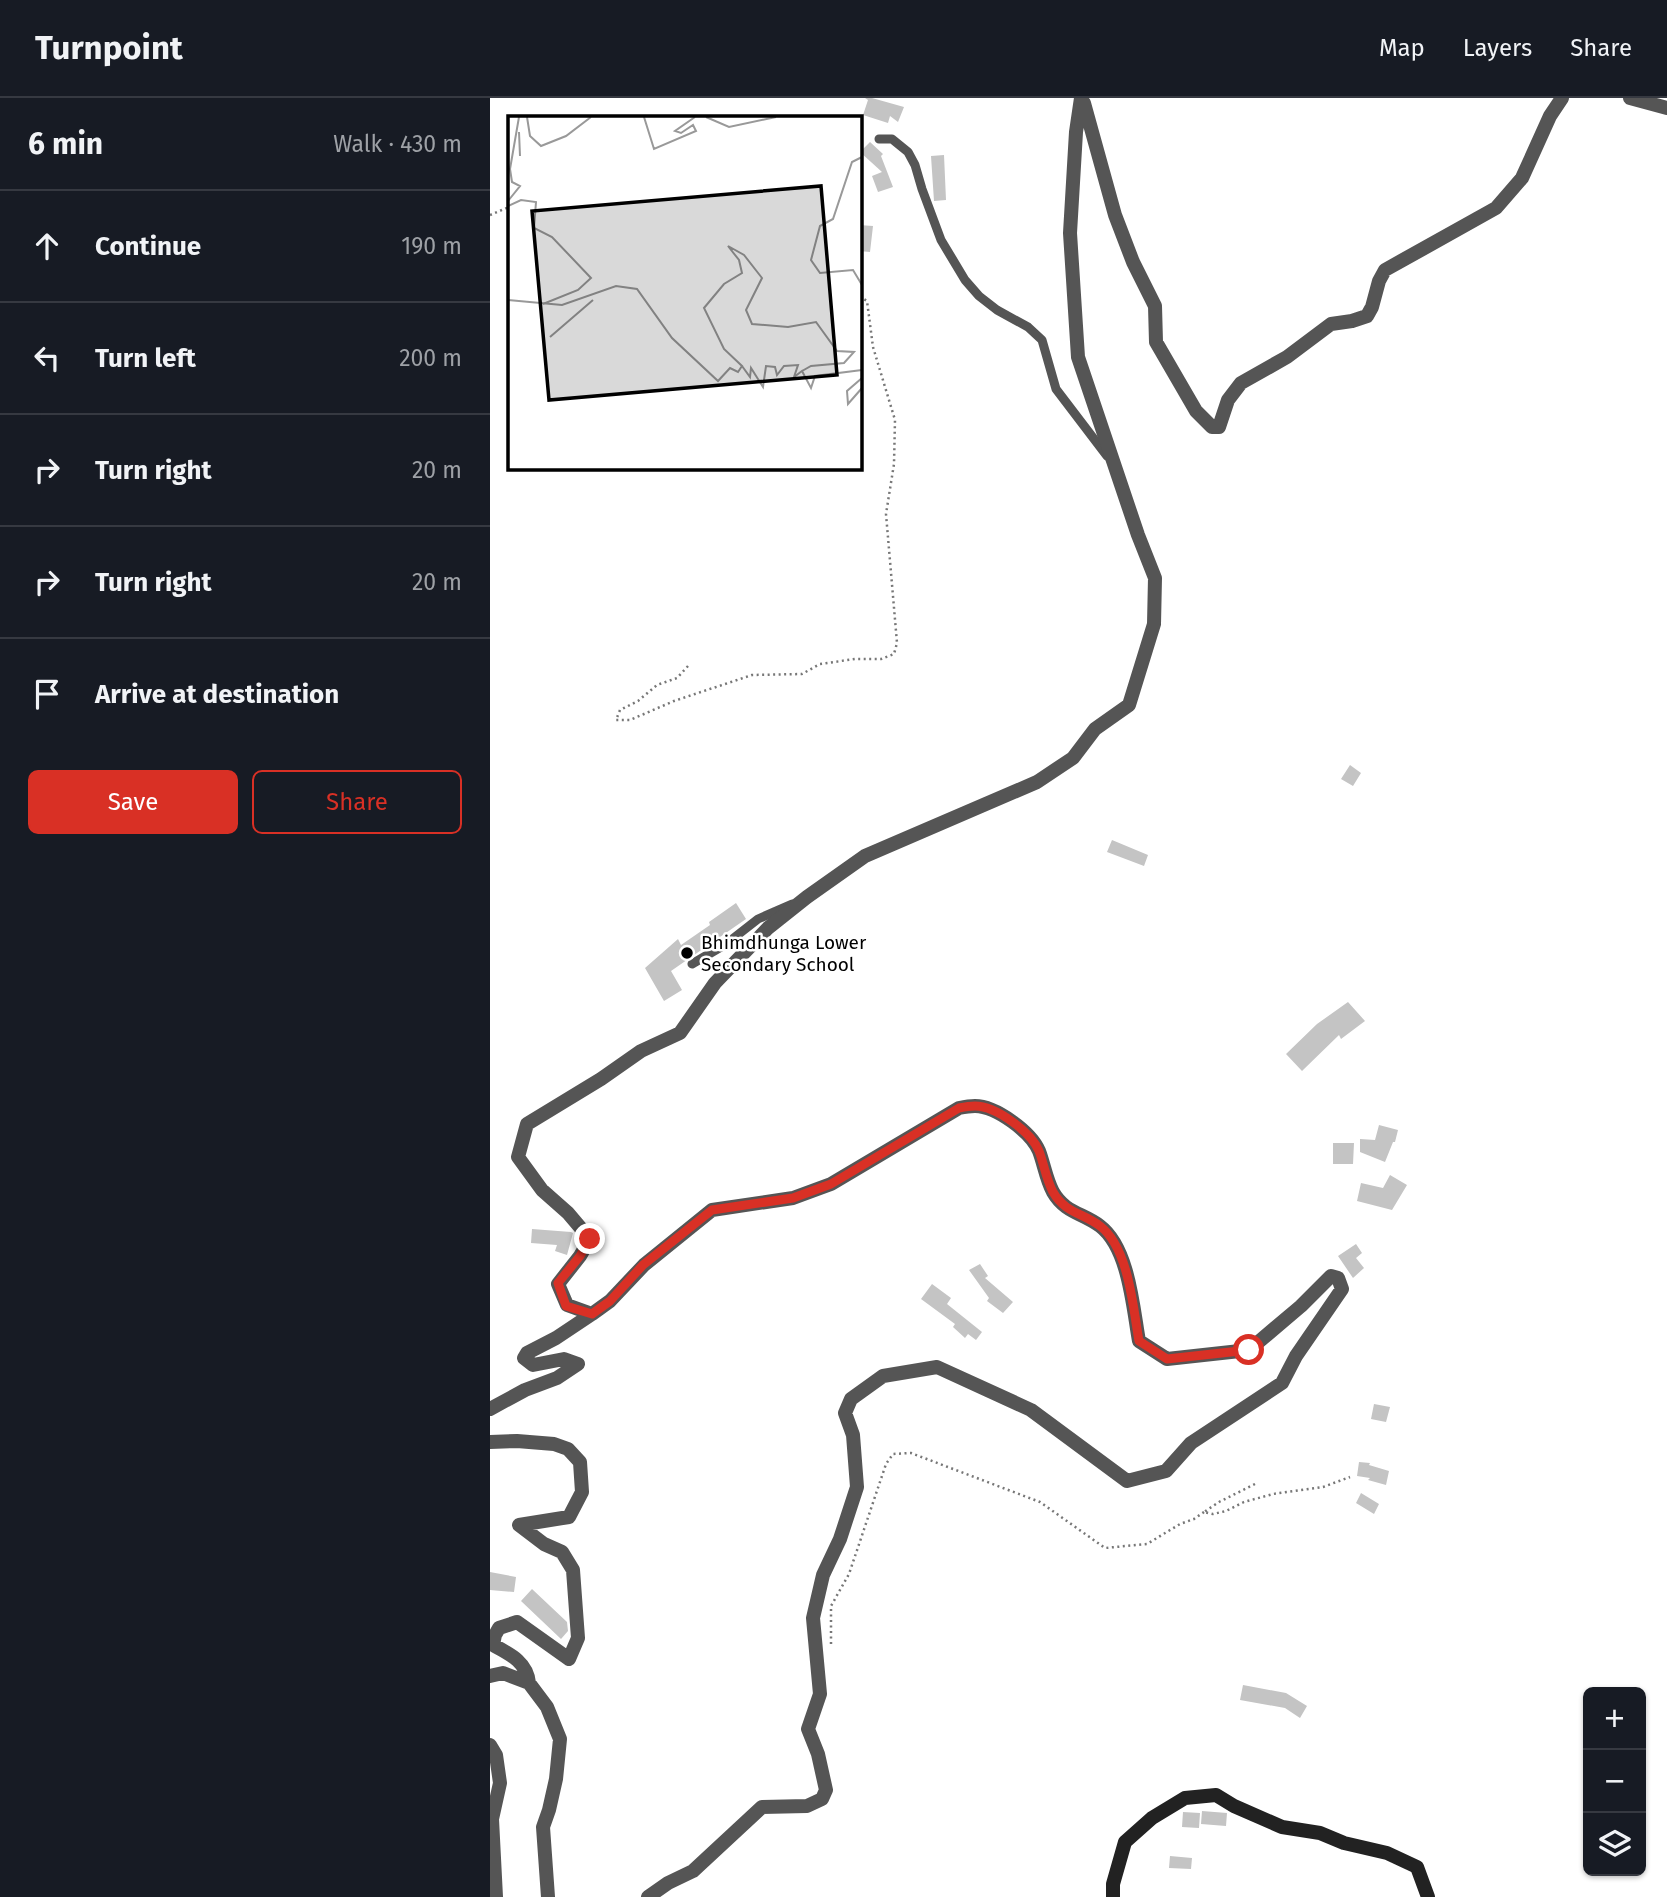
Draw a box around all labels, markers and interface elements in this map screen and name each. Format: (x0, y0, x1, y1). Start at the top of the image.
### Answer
text: Turnpoint (35, 28, 183, 68)
text: Map (1379, 34, 1425, 62)
text: Layers (1463, 34, 1532, 62)
text: Share (1570, 34, 1632, 62)
inset map (508, 116, 861, 469)
text: 6 min (28, 126, 103, 162)
text: Walk · 430 m (333, 130, 462, 158)
icon: ahead (28, 227, 66, 265)
text: Continue (95, 231, 201, 262)
text: 190 m (401, 232, 462, 260)
icon: left (28, 339, 66, 377)
text: Turn left (95, 343, 196, 374)
text: 200 m (399, 344, 462, 372)
icon: right (28, 451, 66, 489)
text: Turn right (95, 455, 212, 486)
text: 20 m (412, 456, 462, 484)
icon: right (28, 563, 66, 601)
text: Turn right (95, 567, 212, 598)
text: 20 m (412, 568, 462, 596)
icon: arrive (28, 675, 66, 713)
text: Arrive at destination (95, 679, 339, 710)
button: Save (28, 770, 238, 834)
button: Share (252, 770, 462, 834)
place label: Bhimdhunga Lower Secondary School (701, 931, 867, 976)
marker: Bhimdhunga Lower Secondary School (679, 945, 695, 961)
route end (574, 1223, 605, 1254)
route start (1233, 1334, 1264, 1365)
map controls (1583, 1687, 1646, 1876)
button: + (1583, 1687, 1646, 1750)
button: − (1583, 1750, 1646, 1813)
button: layers (1583, 1813, 1646, 1876)

